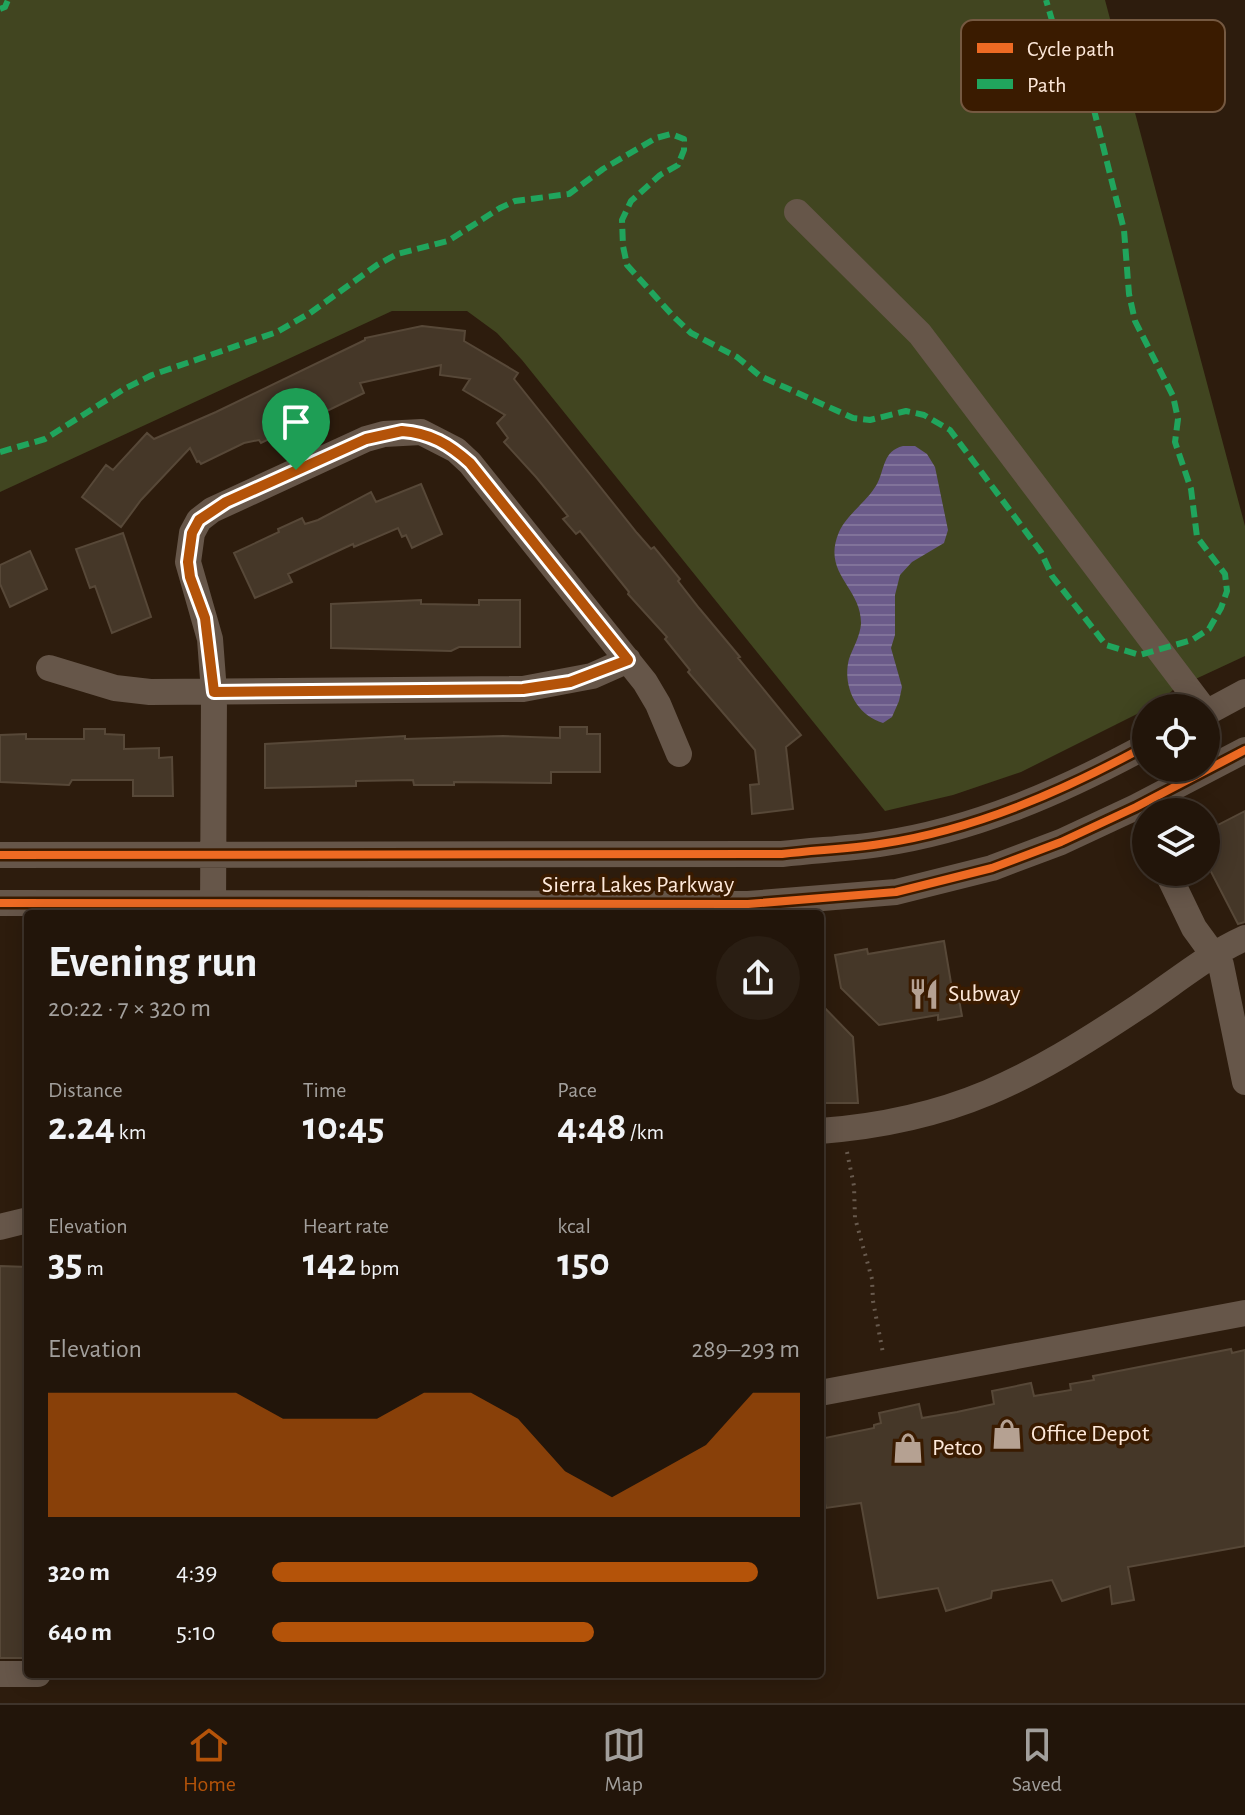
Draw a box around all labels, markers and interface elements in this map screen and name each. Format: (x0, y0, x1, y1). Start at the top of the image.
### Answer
legend (961, 20, 1225, 112)
text: Cycle path (1027, 38, 1115, 60)
text: Path (1027, 74, 1067, 96)
pin (262, 388, 330, 470)
icon: arrive (274, 400, 318, 444)
map controls (1132, 694, 1220, 886)
button: locate (1132, 694, 1220, 782)
button: layers (1132, 798, 1220, 886)
street label: Sierra Lakes Parkway (542, 873, 734, 897)
button: share (716, 936, 800, 1020)
text: Evening run (48, 941, 257, 985)
restaurant icon: Subway (907, 977, 941, 1011)
place label: Subway (948, 982, 1020, 1006)
text: 20:22 · 7 × 320 m (48, 995, 211, 1021)
text: Distance (48, 1079, 123, 1101)
text: Time (303, 1079, 347, 1101)
text: Pace (557, 1079, 597, 1101)
text: 2.24 (48, 1107, 115, 1147)
text: 10:45 (303, 1107, 384, 1147)
text: 4:48 (557, 1107, 626, 1147)
text: km (115, 1121, 146, 1143)
text: /km (626, 1121, 664, 1143)
text: Elevation (48, 1215, 128, 1237)
text: Heart rate (303, 1215, 389, 1237)
text: kcal (557, 1215, 591, 1237)
text: 35 (48, 1243, 83, 1283)
text: 142 (303, 1243, 356, 1283)
text: 150 (557, 1243, 610, 1283)
text: m (83, 1257, 104, 1279)
text: bpm (356, 1257, 400, 1279)
text: Elevation (48, 1336, 142, 1362)
text: 289–293 m (691, 1336, 800, 1362)
shop icon: Office Depot (990, 1417, 1024, 1451)
place label: Office Depot (1031, 1422, 1150, 1446)
shop icon: Petco (891, 1431, 925, 1465)
place label: Petco (932, 1436, 983, 1460)
text: 320 m (48, 1559, 110, 1585)
text: 4:39 (176, 1559, 217, 1585)
text: 640 m (48, 1619, 112, 1645)
text: 5:10 (176, 1619, 216, 1645)
tab: Home (183, 1723, 236, 1797)
tab: Map (602, 1723, 646, 1797)
tab: Saved (1012, 1723, 1062, 1797)

